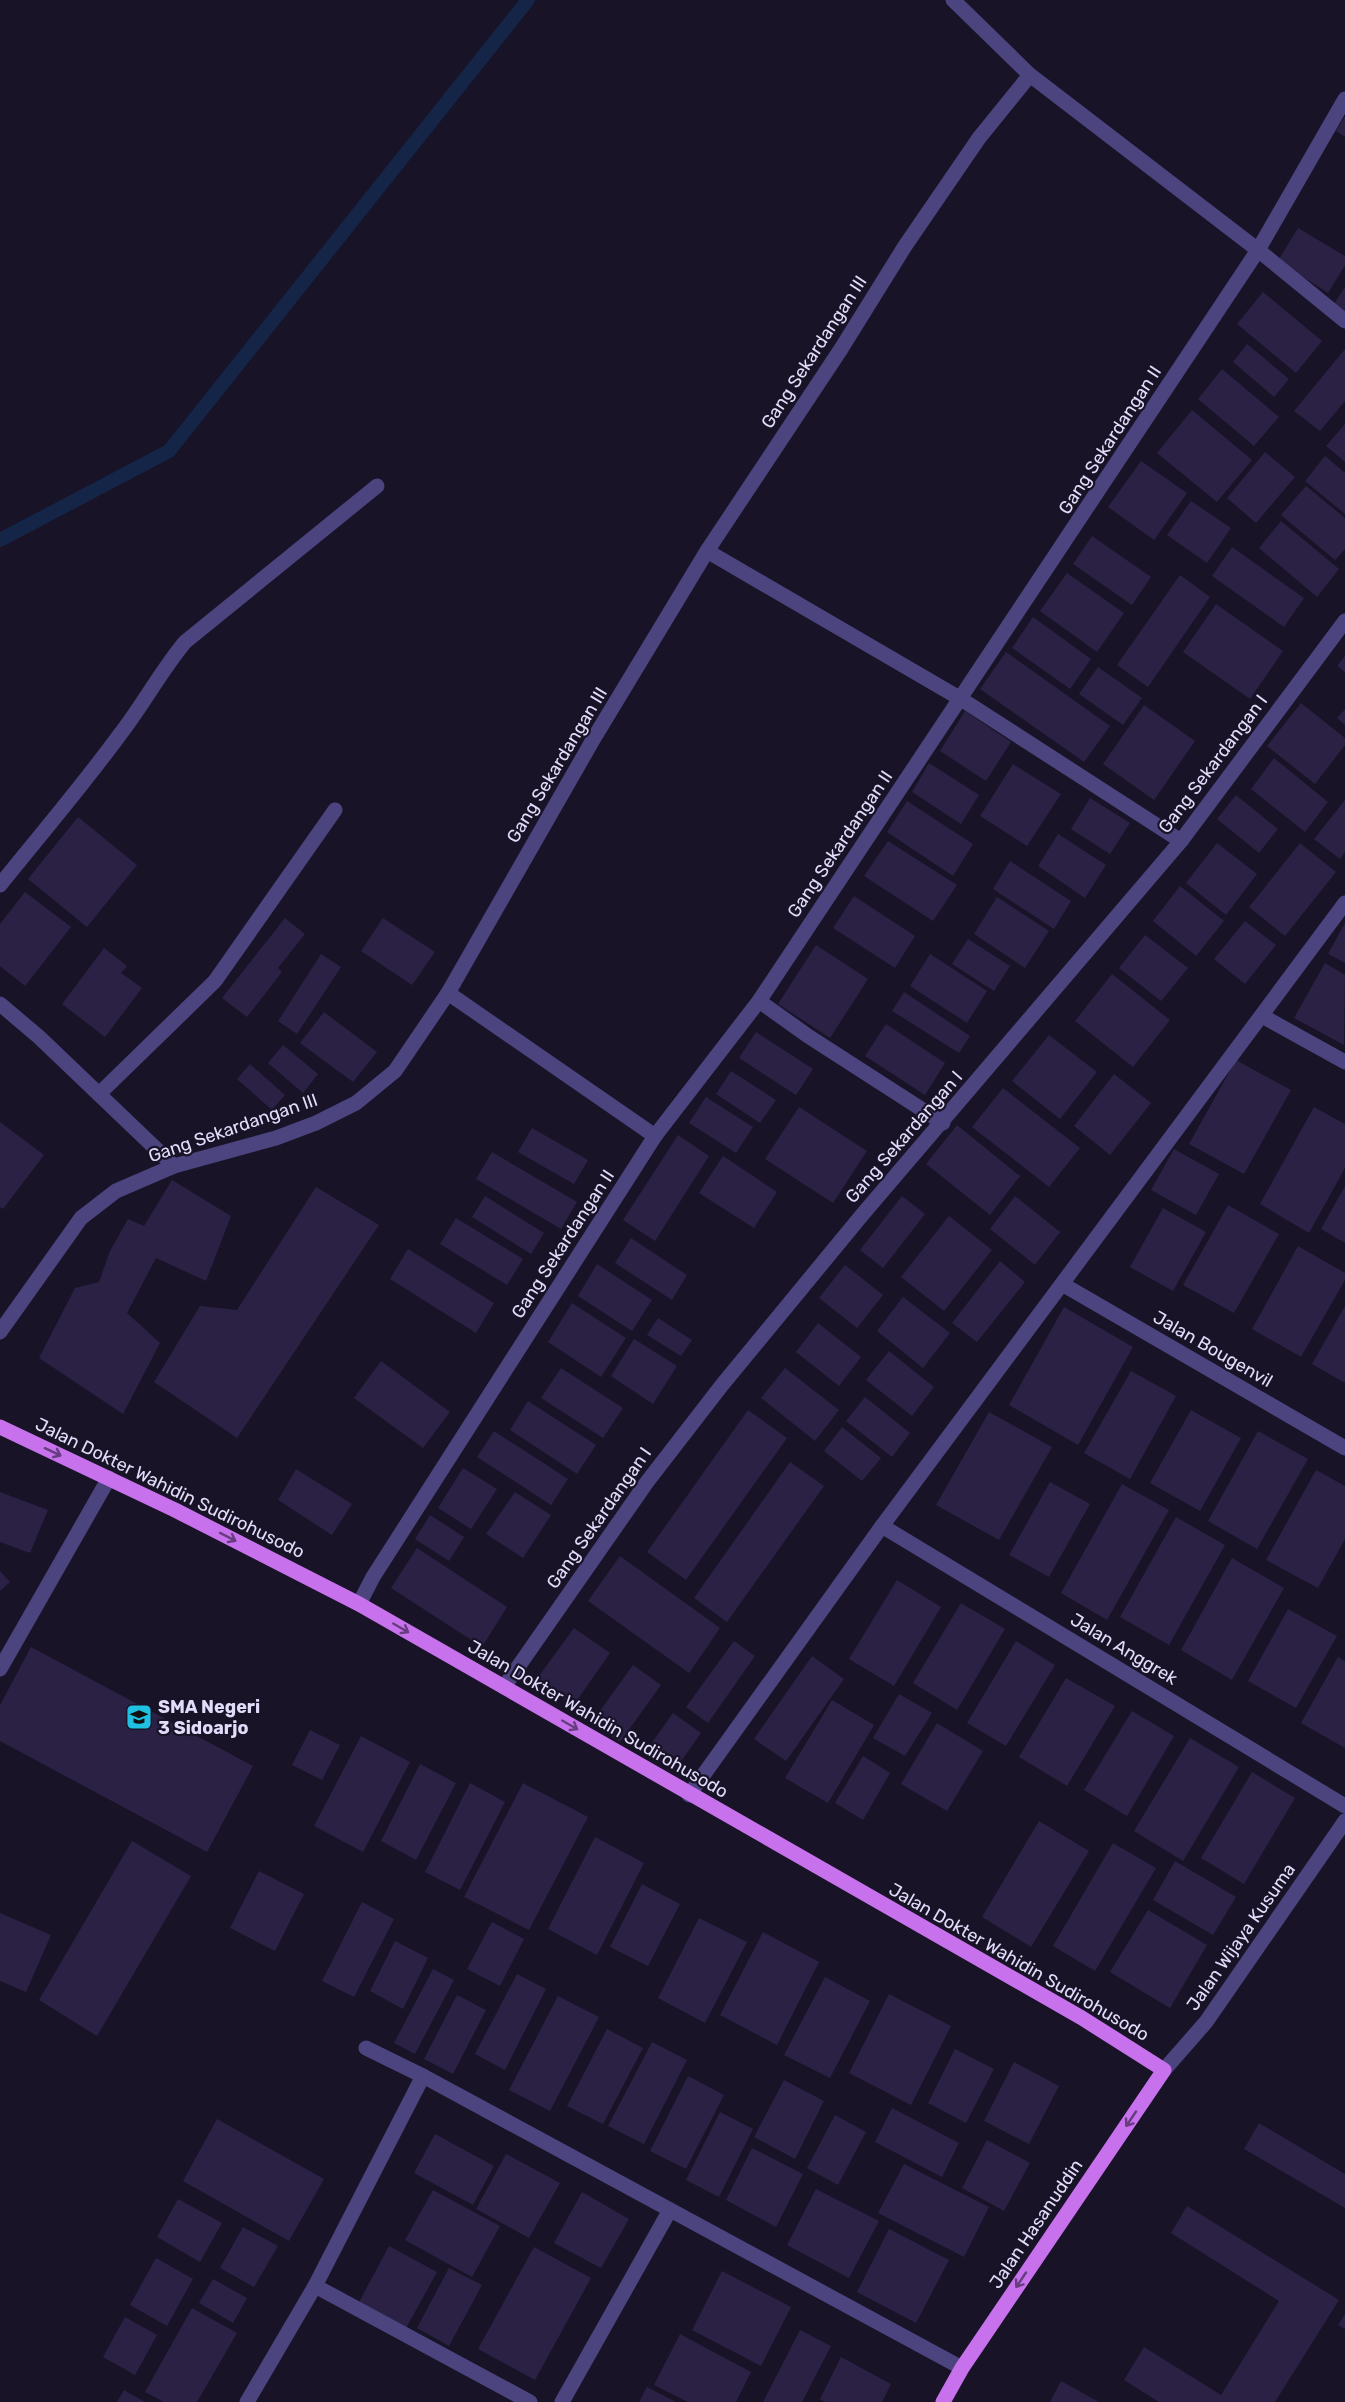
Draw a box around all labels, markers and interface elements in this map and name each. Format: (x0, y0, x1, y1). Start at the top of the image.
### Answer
street label: Gang Sekardangan III (756, 272, 872, 432)
street label: Gang Sekardangan II (1054, 362, 1166, 518)
street label: Gang Sekardangan III (502, 683, 612, 847)
street label: Gang Sekardangan I (1154, 690, 1272, 838)
street label: Gang Sekardangan II (783, 766, 897, 922)
street label: Gang Sekardangan I (841, 1066, 967, 1208)
street label: Gang Sekardangan III (145, 1089, 321, 1167)
street label: Gang Sekardangan II (507, 1166, 619, 1322)
street label: Jalan Bougenvil (1149, 1306, 1277, 1392)
street label: Jalan Dokter Wahidin Sudirohusodo (32, 1413, 308, 1563)
street label: Gang Sekardangan I (542, 1443, 656, 1593)
one-way arrow (44, 1446, 62, 1458)
one-way arrow (219, 1532, 237, 1543)
street label: Jalan Anggrek (1067, 1608, 1182, 1690)
one-way arrow (392, 1622, 409, 1634)
street label: Jalan Dokter Wahidin Sudirohusodo (464, 1635, 732, 1803)
place label: SMA Negeri 3 Sidoarjo (158, 1696, 260, 1739)
school or university icon: SMA Negeri 3 Sidoarjo (124, 1702, 154, 1732)
one-way arrow (561, 1720, 578, 1732)
street label: Jalan Wijaya Kusuma (1182, 1859, 1300, 2015)
street label: Jalan Dokter Wahidin Sudirohusodo (885, 1878, 1153, 2046)
one-way arrow (1125, 2110, 1137, 2126)
street label: Jalan Hasanuddin (985, 2155, 1087, 2293)
one-way arrow (1015, 2272, 1028, 2289)

